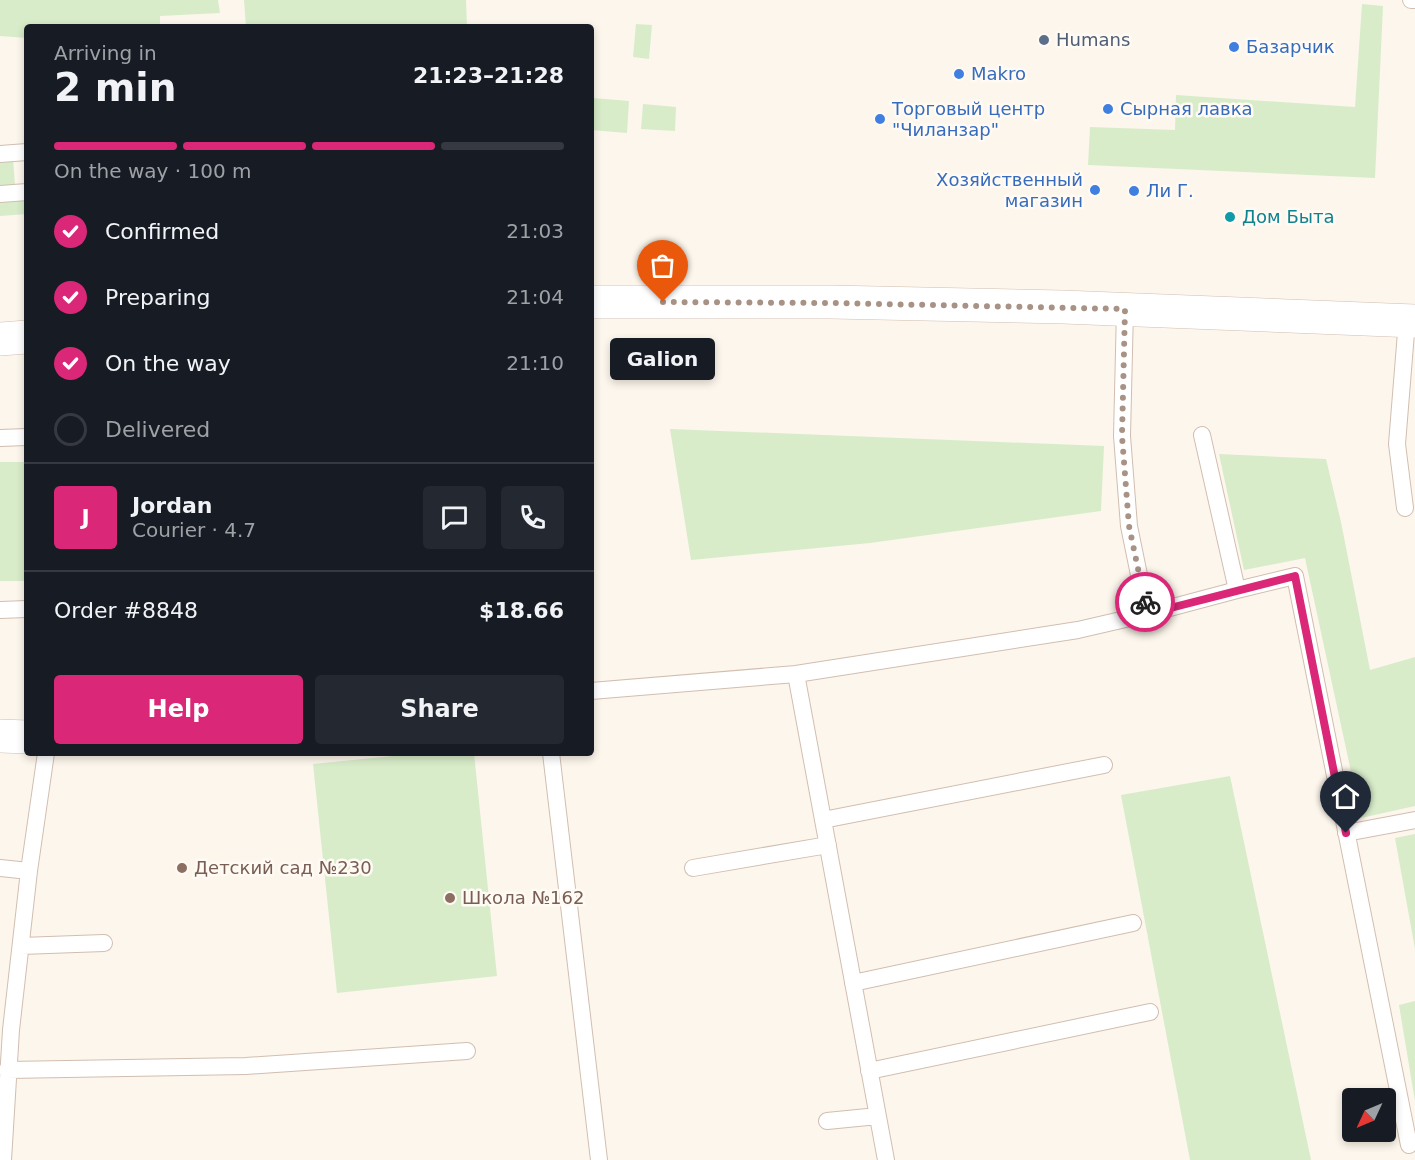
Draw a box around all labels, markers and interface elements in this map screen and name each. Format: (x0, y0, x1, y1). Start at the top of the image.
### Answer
place label: Humans (1056, 29, 1130, 50)
marker: Humans (1037, 33, 1051, 47)
place label: Базарчик (1246, 36, 1335, 57)
marker: Базарчик (1227, 40, 1241, 54)
text: Arriving in (54, 41, 157, 65)
text: 21:23–21:28 (413, 63, 564, 88)
place label: Makro (971, 63, 1026, 84)
text: 2 min (54, 65, 176, 110)
marker: Makro (952, 67, 966, 81)
place label: Торговый центр "Чиланзар" (891, 98, 1045, 140)
place label: Сырная лавка (1120, 98, 1253, 119)
marker: Сырная лавка (1101, 102, 1115, 116)
marker: Торговый центр "Чиланзар" (873, 112, 887, 126)
text: On the way · 100 m (54, 159, 252, 183)
place label: Хозяйственный магазин (936, 169, 1083, 211)
place label: Ли Г. (1146, 180, 1194, 201)
marker: Хозяйственный магазин (1088, 183, 1102, 197)
marker: Ли Г. (1127, 184, 1141, 198)
place label: Дом Быта (1242, 206, 1334, 227)
marker: Дом Быта (1223, 210, 1237, 224)
icon: check (54, 215, 87, 248)
text: Confirmed (105, 219, 219, 244)
text: 21:03 (506, 219, 564, 243)
pin (637, 240, 688, 302)
icon: bag (646, 249, 679, 282)
icon: check (54, 281, 87, 314)
text: Preparing (105, 285, 211, 310)
text: 21:04 (506, 285, 564, 309)
callout: Galion (610, 338, 716, 380)
icon: check (54, 347, 87, 380)
text: Galion (627, 347, 698, 371)
text: On the way (105, 351, 231, 376)
text: 21:10 (506, 351, 564, 375)
text: Delivered (105, 417, 210, 442)
button: chat (423, 486, 486, 549)
button: phone (501, 486, 564, 549)
text: Jordan (132, 493, 212, 518)
text: J (81, 505, 90, 530)
text: Courier · 4.7 (132, 518, 256, 542)
courier (1115, 572, 1175, 632)
icon: bike (1129, 586, 1162, 619)
text: Order #8848 (54, 598, 198, 623)
text: $18.66 (479, 598, 564, 623)
button: Help (54, 675, 303, 744)
button: Share (315, 675, 564, 744)
pin (1320, 771, 1371, 833)
icon: home (1329, 780, 1362, 813)
place label: Детский сад №230 (194, 857, 372, 878)
marker: Детский сад №230 (175, 861, 189, 875)
place label: Школа №162 (462, 887, 584, 908)
marker: Школа №162 (443, 891, 457, 905)
north arrow (1342, 1088, 1396, 1142)
map controls (1342, 1088, 1396, 1142)

